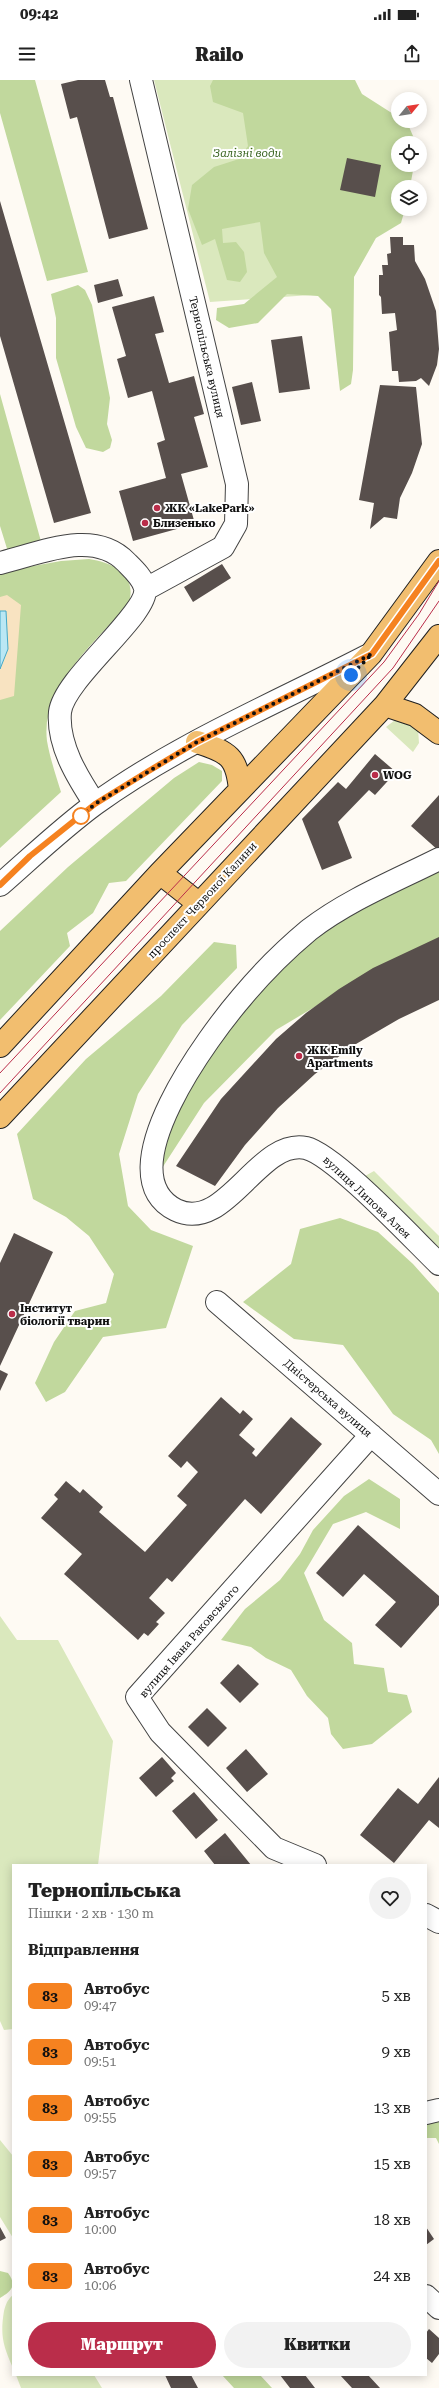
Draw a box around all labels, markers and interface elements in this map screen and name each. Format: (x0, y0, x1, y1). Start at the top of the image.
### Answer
text: 09:42 (20, 5, 58, 23)
icon: menu (16, 43, 38, 65)
icon: share (401, 43, 423, 65)
text: Railo (195, 44, 244, 65)
north arrow (391, 92, 427, 128)
map controls (391, 92, 427, 216)
button: locate (391, 136, 427, 172)
park label: Залізні води (213, 147, 281, 160)
button: layers (391, 180, 427, 216)
street label: Тернопільська вулиця (186, 295, 227, 419)
place label: ЖК «LakePark» (165, 502, 255, 515)
marker: ЖК «LakePark» (152, 503, 162, 513)
place label: Близенько (153, 517, 216, 530)
marker: Близенько (140, 518, 150, 528)
your location (341, 665, 361, 685)
place label: WOG (383, 769, 412, 782)
marker: WOG (370, 770, 380, 780)
unlabelled marker (72, 807, 90, 825)
street label: проспект Червоної Калини (145, 840, 260, 961)
place label: ЖК Emily Apartments (307, 1044, 373, 1070)
marker: ЖК Emily Apartments (294, 1051, 304, 1061)
street label: вулиця Липова Алея (320, 1153, 413, 1241)
place label: Інститут біології тварин (20, 1302, 110, 1328)
marker: Інститут біології тварин (7, 1309, 17, 1319)
street label: Дністерська вулиця (281, 1357, 374, 1440)
street label: вулиця Івана Раковського (137, 1582, 242, 1700)
button: heart (369, 1877, 411, 1919)
text: Тернопільська (28, 1879, 181, 1902)
text: Пішки · 2 хв · 130 m (28, 1906, 154, 1921)
text: Відправлення (28, 1941, 139, 1959)
text: Автобус (84, 1980, 150, 1998)
text: 5 хв (382, 1987, 411, 2005)
text: 83 (42, 1988, 58, 2004)
text: 09:47 (84, 1998, 116, 2013)
text: Автобус (84, 2036, 150, 2054)
text: 9 хв (382, 2043, 411, 2061)
text: 83 (42, 2044, 58, 2060)
text: 09:51 (84, 2054, 116, 2069)
text: Автобус (84, 2092, 150, 2110)
text: 13 хв (373, 2099, 411, 2117)
text: 83 (42, 2100, 58, 2116)
text: 09:55 (84, 2110, 116, 2125)
text: Автобус (84, 2148, 150, 2166)
text: 15 хв (373, 2155, 411, 2173)
text: 83 (42, 2156, 58, 2172)
text: 09:57 (84, 2166, 116, 2181)
text: Автобус (84, 2204, 150, 2222)
text: 18 хв (373, 2211, 411, 2229)
text: 83 (42, 2212, 58, 2228)
text: 10:00 (84, 2222, 116, 2237)
text: Автобус (84, 2260, 150, 2278)
text: 24 хв (373, 2267, 411, 2285)
text: 83 (42, 2268, 58, 2284)
text: 10:06 (84, 2278, 116, 2293)
button: Маршрут (28, 2322, 216, 2368)
button: Квитки (224, 2322, 411, 2368)

